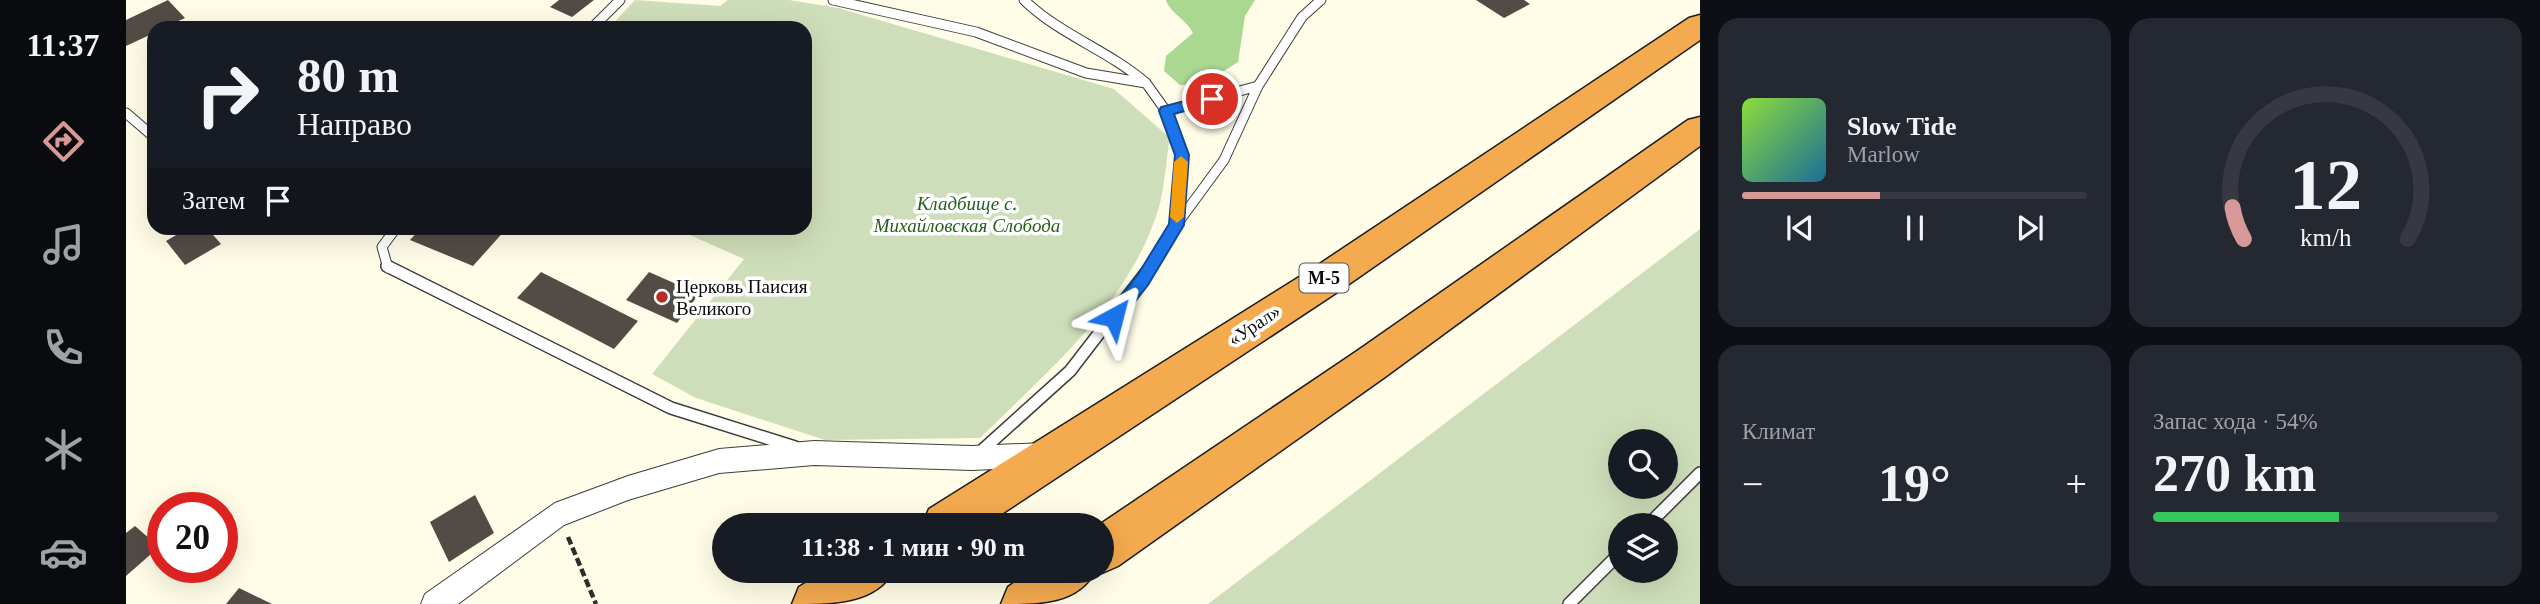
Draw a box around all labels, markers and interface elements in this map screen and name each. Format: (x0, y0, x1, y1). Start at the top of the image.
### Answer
text: 11:37 (27, 27, 99, 63)
text: 80 m (297, 48, 399, 103)
icon: right (182, 49, 273, 140)
pin (1182, 69, 1242, 129)
icon: arrive (1193, 80, 1231, 118)
text: Направо (297, 106, 412, 142)
text: Slow Tide (1847, 112, 1957, 141)
icon: directions (39, 117, 88, 166)
text: Marlow (1847, 142, 1920, 167)
text: 12 (2289, 144, 2362, 225)
icon: arrive (259, 182, 297, 220)
text: Затем (182, 186, 245, 215)
park label: Кладбище с. Михайловская Слобода (873, 193, 1060, 236)
icon: previous (1781, 209, 1819, 247)
icon: pause (1896, 209, 1934, 247)
icon: next (2011, 209, 2049, 247)
icon: music (39, 220, 88, 269)
text: km/h (2300, 224, 2352, 251)
road number: М-5 (1300, 264, 1348, 292)
place label: Церковь Паисия Великого (676, 276, 808, 319)
position arrow (1077, 280, 1151, 354)
marker: Церковь Паисия Великого (654, 289, 670, 305)
street label: «Урал» (1224, 300, 1284, 350)
icon: phone (39, 323, 88, 372)
text: Запас хода · 54% (2153, 409, 2318, 434)
text: Климат (1742, 419, 1815, 444)
icon: climate (39, 425, 88, 474)
map controls (1608, 429, 1678, 583)
button: search (1608, 429, 1678, 499)
text: 270 km (2153, 445, 2316, 502)
text: 19° (1878, 455, 1951, 512)
text: − (1742, 463, 1763, 505)
text: + (2066, 463, 2087, 505)
speed limit sign: 20 (147, 492, 238, 583)
button: layers (1608, 513, 1678, 583)
icon: car (39, 528, 88, 577)
text: 11:38 · 1 мин · 90 m (801, 533, 1025, 562)

